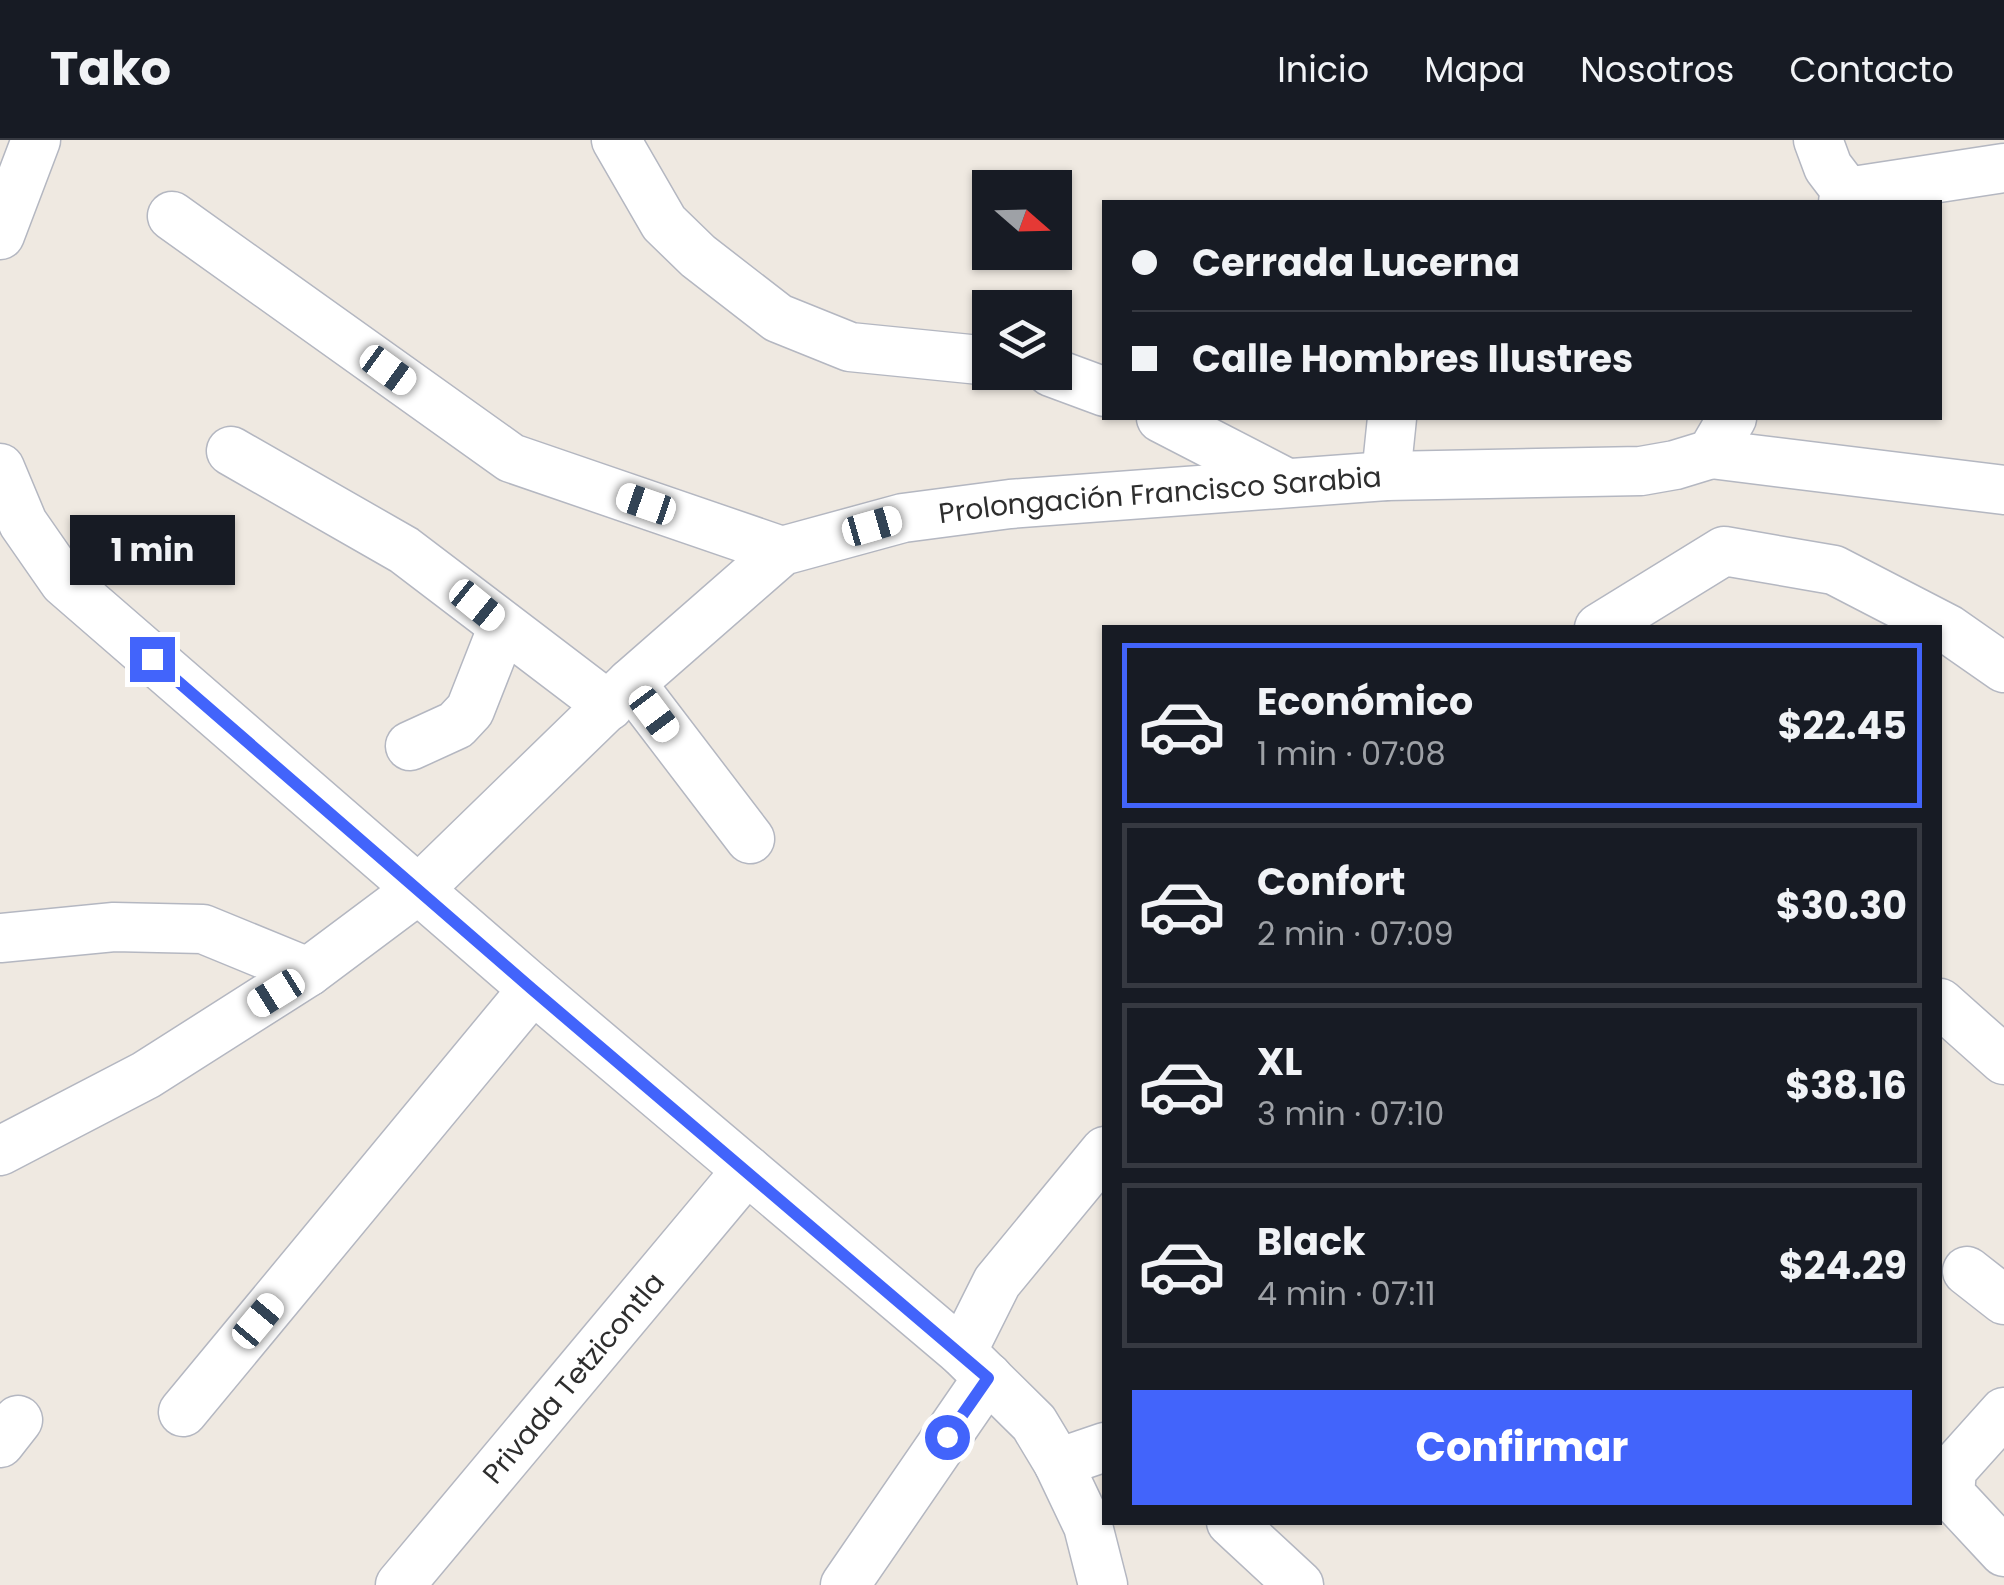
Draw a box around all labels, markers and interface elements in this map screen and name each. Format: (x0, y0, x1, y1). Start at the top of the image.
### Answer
text: Tako (50, 35, 171, 102)
text: Inicio (1277, 45, 1369, 94)
text: Mapa (1424, 45, 1525, 94)
text: Nosotros (1580, 45, 1734, 94)
text: Contacto (1789, 45, 1954, 94)
north arrow (972, 170, 1072, 270)
map controls (972, 170, 1072, 390)
text: Cerrada Lucerna (1192, 236, 1520, 289)
button: layers (972, 290, 1072, 390)
text: Calle Hombres Ilustres (1192, 332, 1633, 385)
car (355, 340, 421, 400)
street label: Prolongación Francisco Sarabia (936, 457, 1383, 533)
car (613, 480, 679, 528)
car (839, 503, 905, 549)
callout: 1 min (70, 514, 234, 584)
text: 1 min (111, 527, 194, 572)
car (444, 574, 510, 636)
route end (130, 637, 175, 682)
text: Económico (1257, 675, 1473, 728)
car (624, 681, 684, 747)
icon: car (1137, 681, 1227, 771)
text: $22.45 (1777, 699, 1907, 752)
text: 1 min · 07:08 (1257, 731, 1446, 776)
text: Confort (1257, 855, 1405, 908)
icon: car (1137, 861, 1227, 951)
text: $30.30 (1776, 879, 1907, 932)
text: 2 min · 07:09 (1257, 911, 1454, 956)
car (243, 964, 309, 1022)
text: XL (1257, 1035, 1302, 1088)
icon: car (1137, 1041, 1227, 1131)
text: $38.16 (1785, 1059, 1907, 1112)
text: 3 min · 07:10 (1257, 1091, 1444, 1136)
text: Black (1257, 1215, 1366, 1268)
icon: car (1137, 1221, 1227, 1311)
text: $24.29 (1779, 1239, 1907, 1292)
street label: Privada Tetzicontla (473, 1264, 673, 1492)
text: 4 min · 07:11 (1257, 1271, 1436, 1316)
car (227, 1288, 289, 1354)
button: Confirmar (1132, 1390, 1912, 1505)
route start (925, 1415, 970, 1460)

